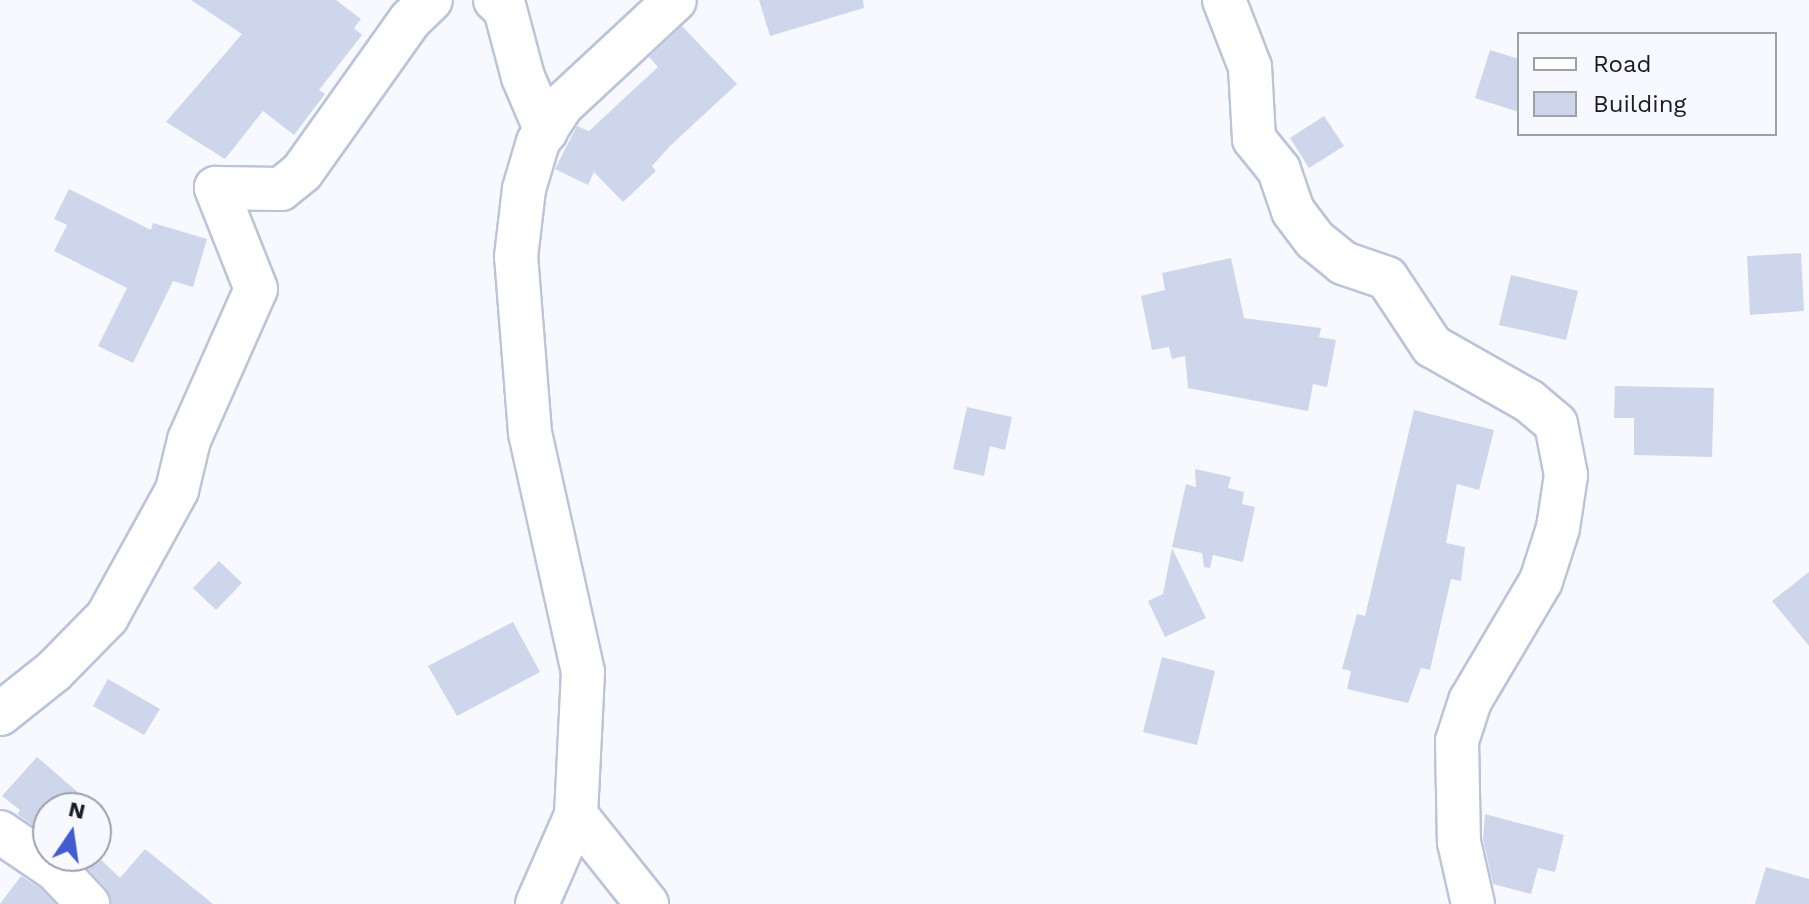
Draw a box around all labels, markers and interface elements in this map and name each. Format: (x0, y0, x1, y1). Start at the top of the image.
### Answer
legend (1517, 32, 1777, 136)
text: Road (1593, 50, 1652, 78)
text: Building (1593, 90, 1686, 118)
north arrow (32, 792, 112, 872)
text: N (66, 796, 88, 824)

